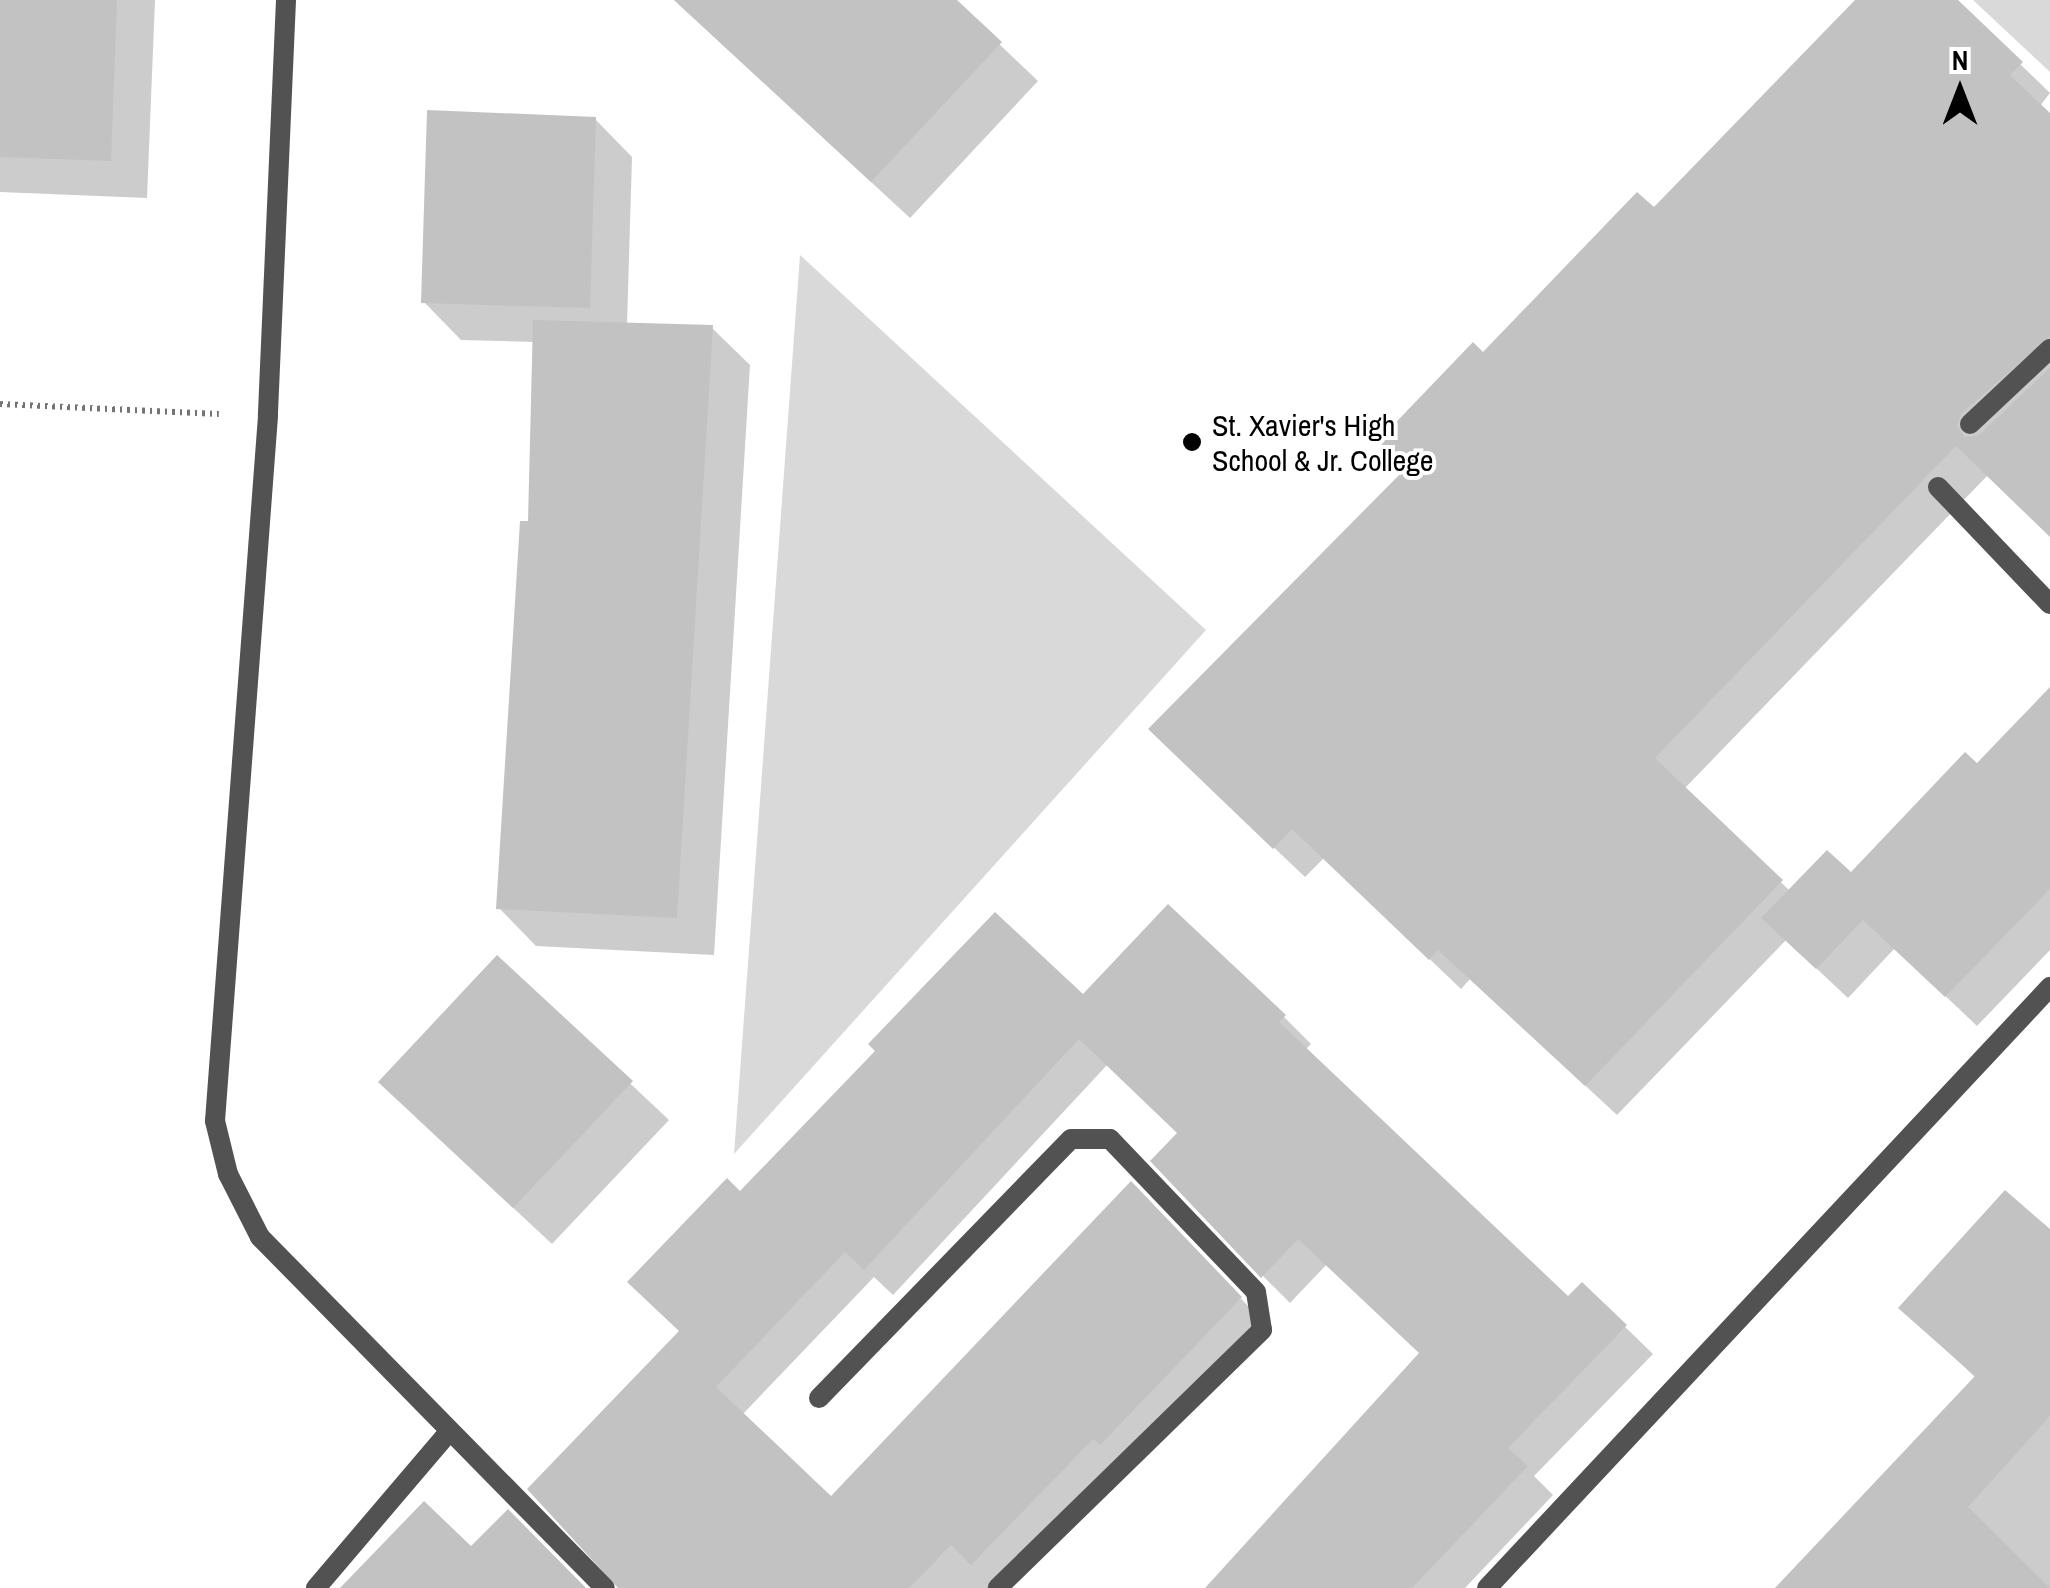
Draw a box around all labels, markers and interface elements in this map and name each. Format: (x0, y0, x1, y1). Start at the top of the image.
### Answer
north arrow (1910, 40, 2010, 140)
text: N (1952, 41, 1968, 79)
place label: St. Xavier's High School & Jr. College (1212, 407, 1434, 478)
marker: St. Xavier's High School & Jr. College (1181, 431, 1203, 453)

